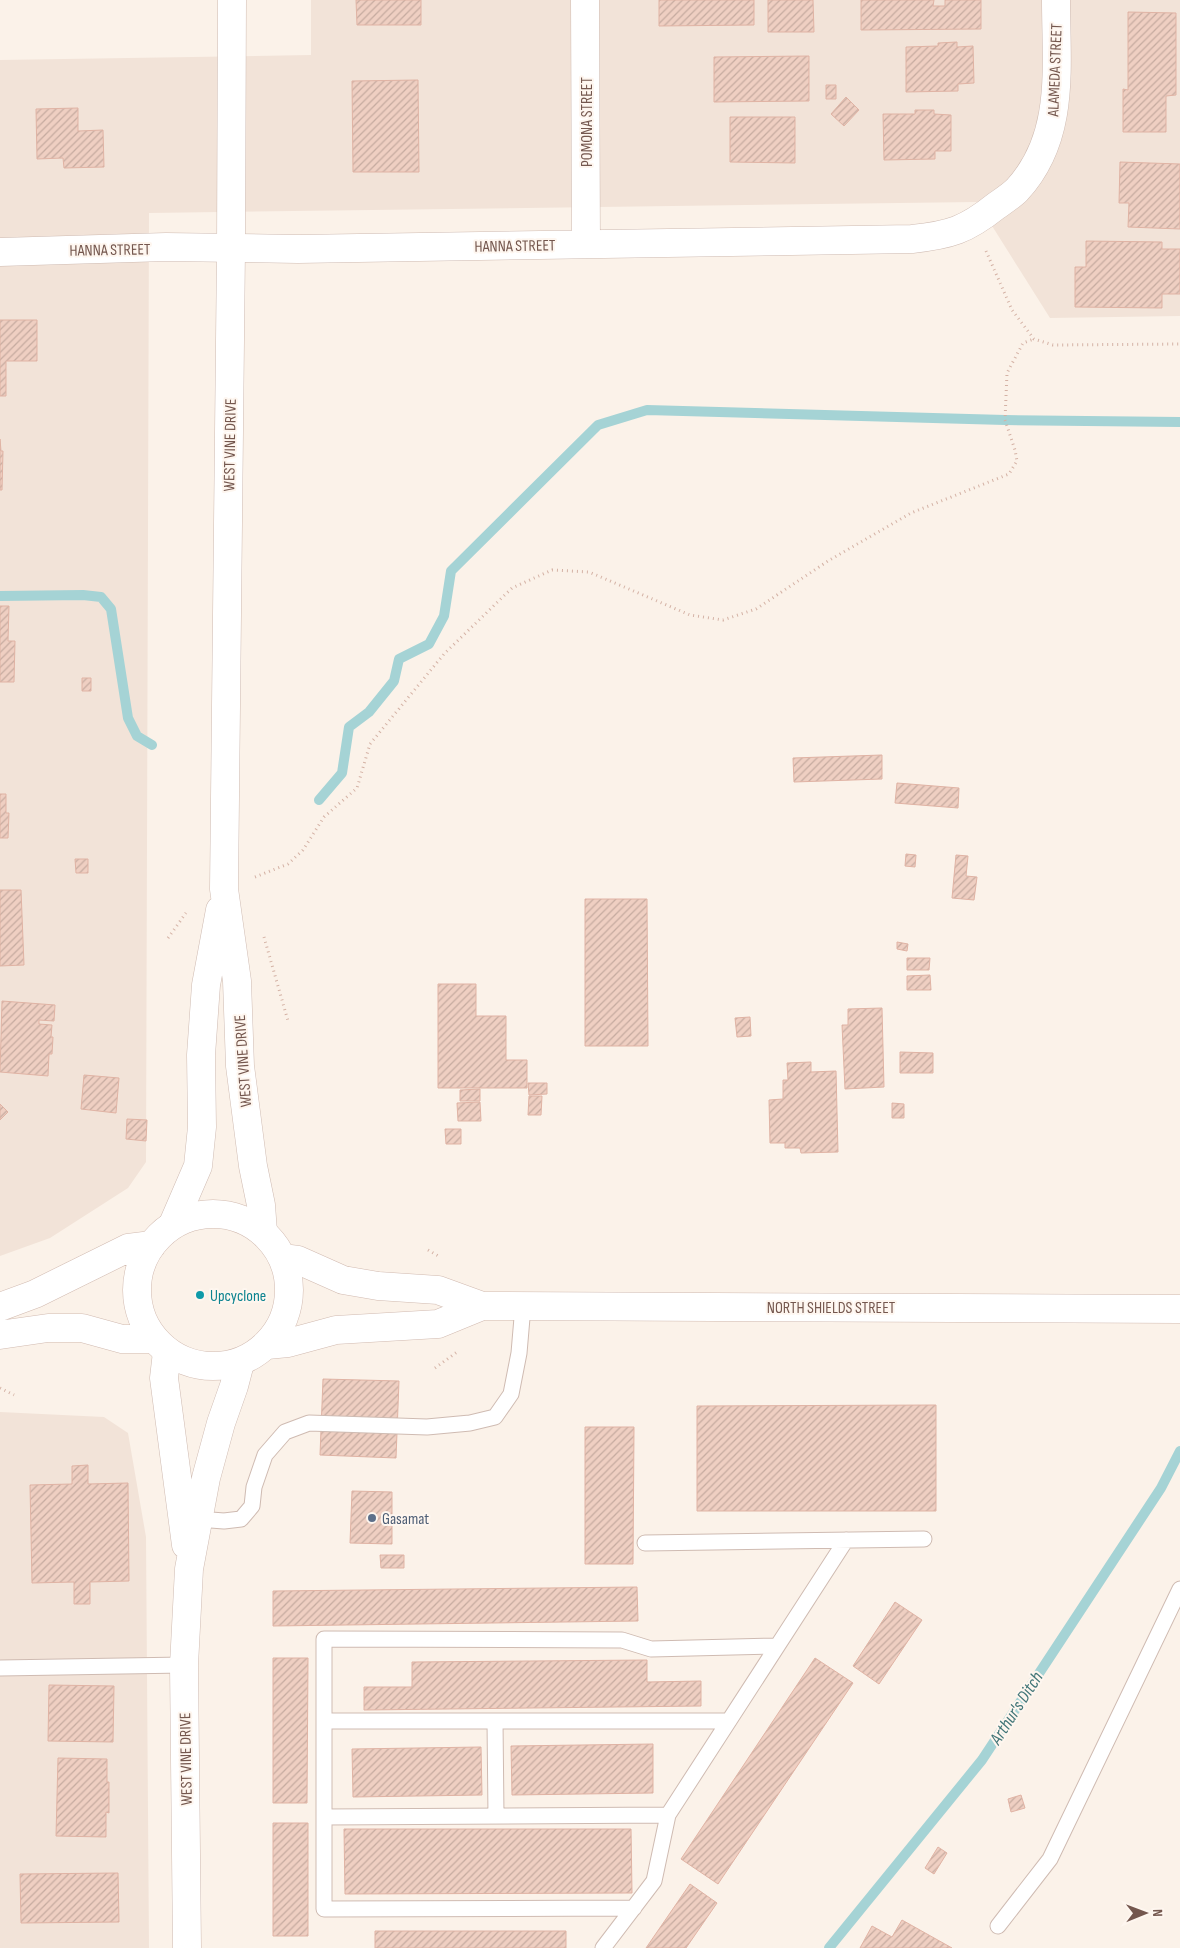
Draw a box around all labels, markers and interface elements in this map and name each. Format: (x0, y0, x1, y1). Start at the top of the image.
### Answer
street label: ALAMEDA STREET (1044, 23, 1067, 118)
street label: POMONA STREET (578, 77, 597, 167)
street label: HANNA STREET (474, 236, 556, 257)
street label: HANNA STREET (69, 240, 151, 261)
street label: WEST VINE DRIVE (220, 398, 241, 492)
street label: WEST VINE DRIVE (231, 1014, 256, 1108)
place label: Upcyclone (210, 1287, 266, 1306)
marker: Upcyclone (194, 1289, 206, 1301)
street label: NORTH SHIELDS STREET (767, 1299, 896, 1318)
place label: Gasamat (382, 1510, 429, 1529)
marker: Gasamat (366, 1512, 378, 1524)
water label: Arthur's Ditch (985, 1668, 1048, 1749)
street label: WEST VINE DRIVE (176, 1712, 197, 1806)
north arrow (1120, 1888, 1170, 1938)
text: N (1149, 1909, 1166, 1917)

